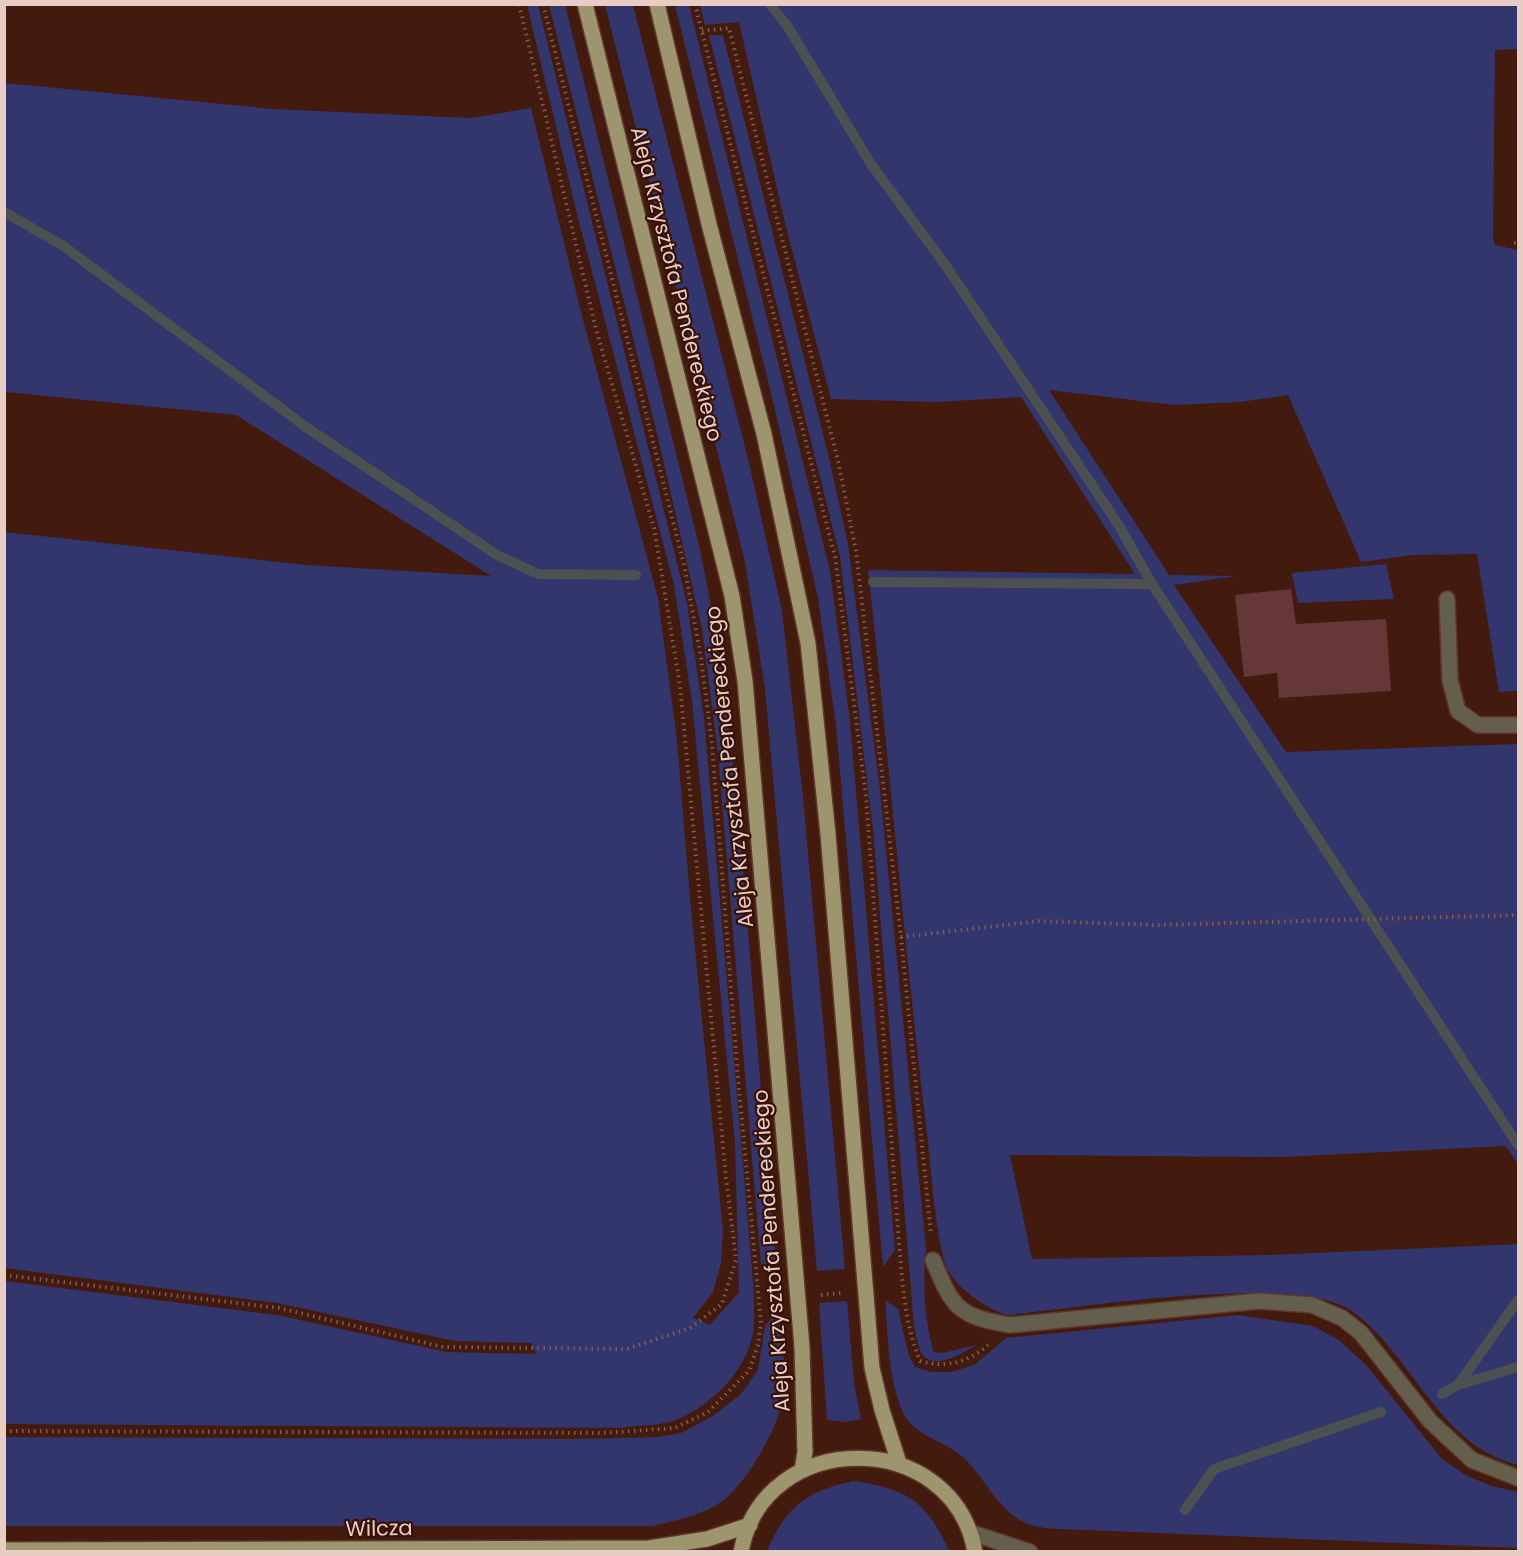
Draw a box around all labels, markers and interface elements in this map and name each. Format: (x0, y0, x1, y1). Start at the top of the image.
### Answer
street label: Aleja Krzysztofa Pendereckiego (624, 124, 730, 444)
street label: Aleja Krzysztofa Pendereckiego (698, 605, 760, 929)
street label: Aleja Krzysztofa Pendereckiego (745, 1089, 797, 1413)
street label: Wilcza (345, 1513, 413, 1543)

